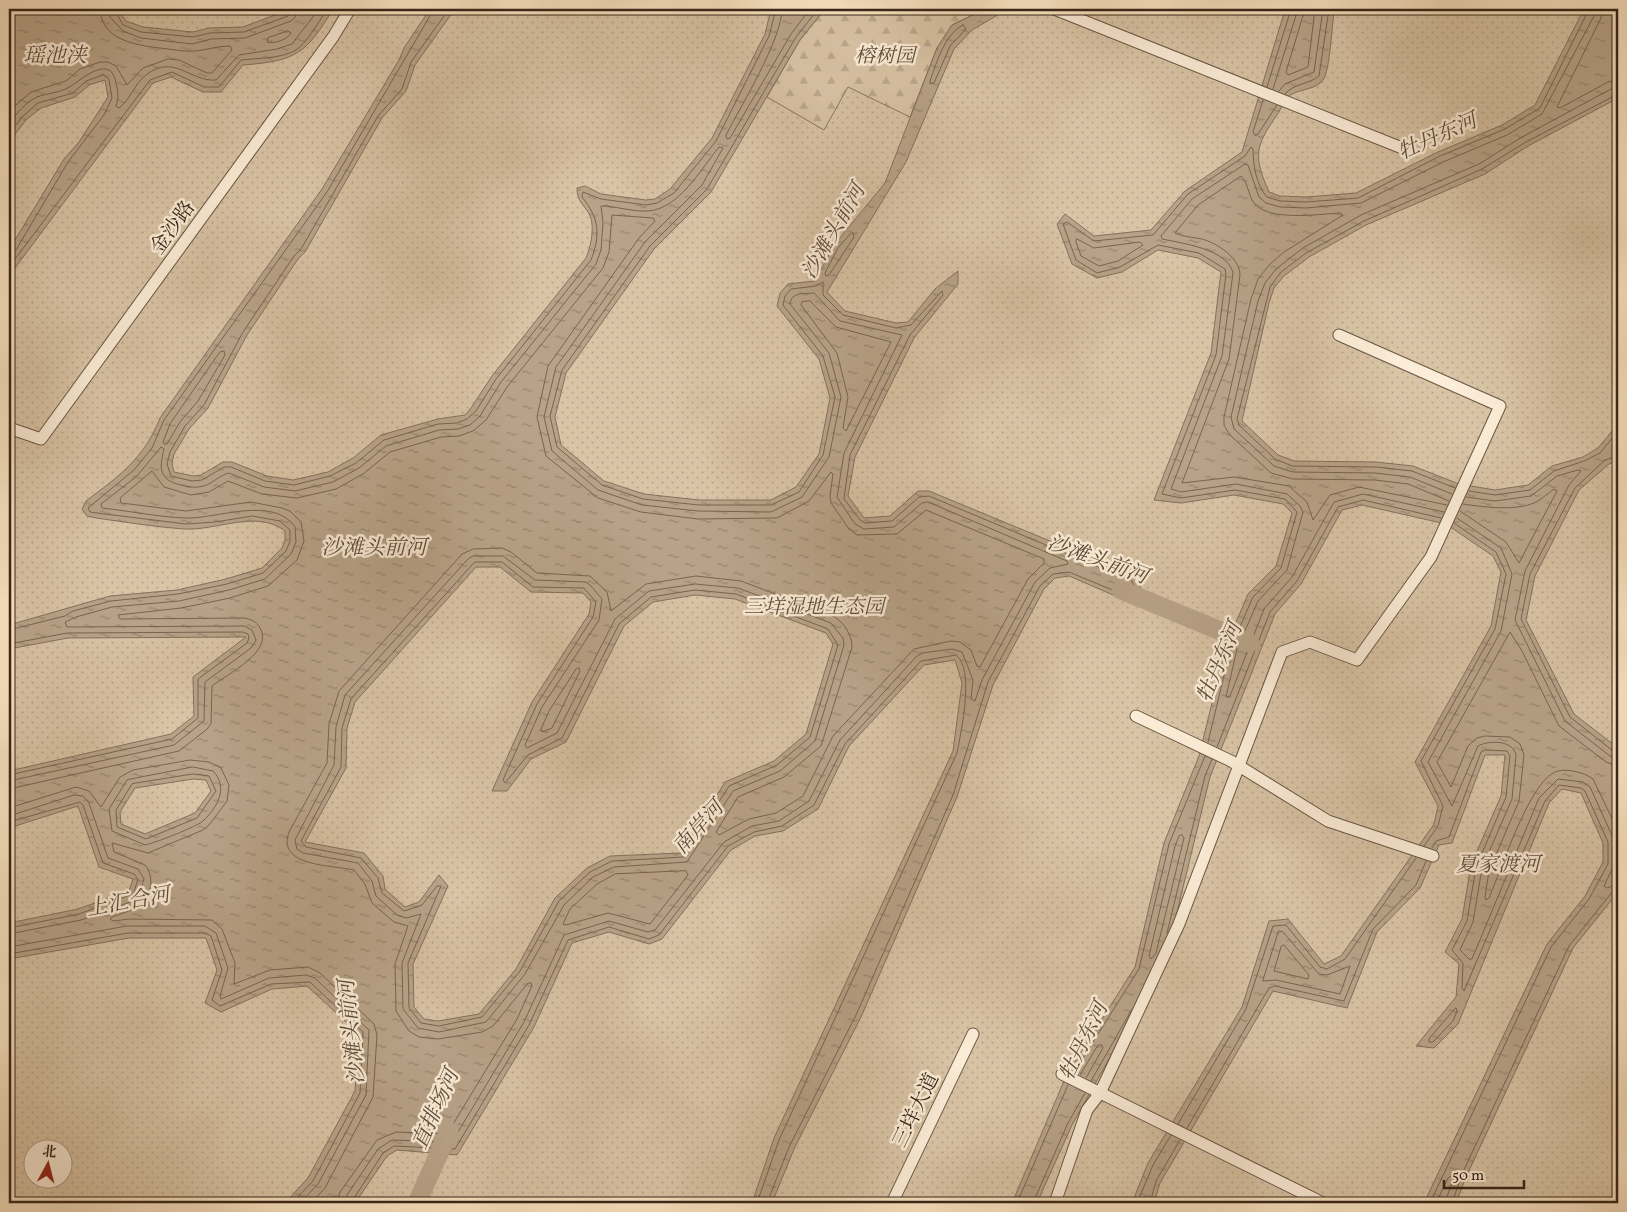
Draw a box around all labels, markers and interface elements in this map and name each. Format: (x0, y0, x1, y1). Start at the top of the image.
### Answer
water label: 瑶池浃 (24, 42, 88, 71)
park label: 榕树园 (855, 43, 918, 71)
water label: 牡丹东河 (1393, 105, 1486, 168)
water label: 沙滩头前河 (795, 176, 875, 284)
street label: 金沙路 (145, 196, 203, 261)
water label: 沙滩头前河 (1043, 529, 1156, 593)
water label: 沙滩头前河 (322, 534, 430, 563)
park label: 三垟湿地生态园 (744, 594, 887, 622)
water label: 牡丹东河 (1191, 615, 1252, 707)
water label: 南岸河 (667, 792, 734, 861)
water label: 夏家渡河 (1456, 851, 1544, 880)
water label: 上汇合河 (84, 880, 176, 924)
water label: 沙滩头前河 (332, 974, 372, 1086)
water label: 牡丹东河 (1053, 994, 1118, 1086)
water label: 直排场河 (406, 1062, 468, 1154)
street label: 三垟大道 (887, 1069, 947, 1153)
north arrow (22, 1140, 72, 1190)
text: 北 (41, 1142, 58, 1163)
scale bar (1444, 1157, 1524, 1189)
text: 50 m (1452, 1166, 1484, 1187)

